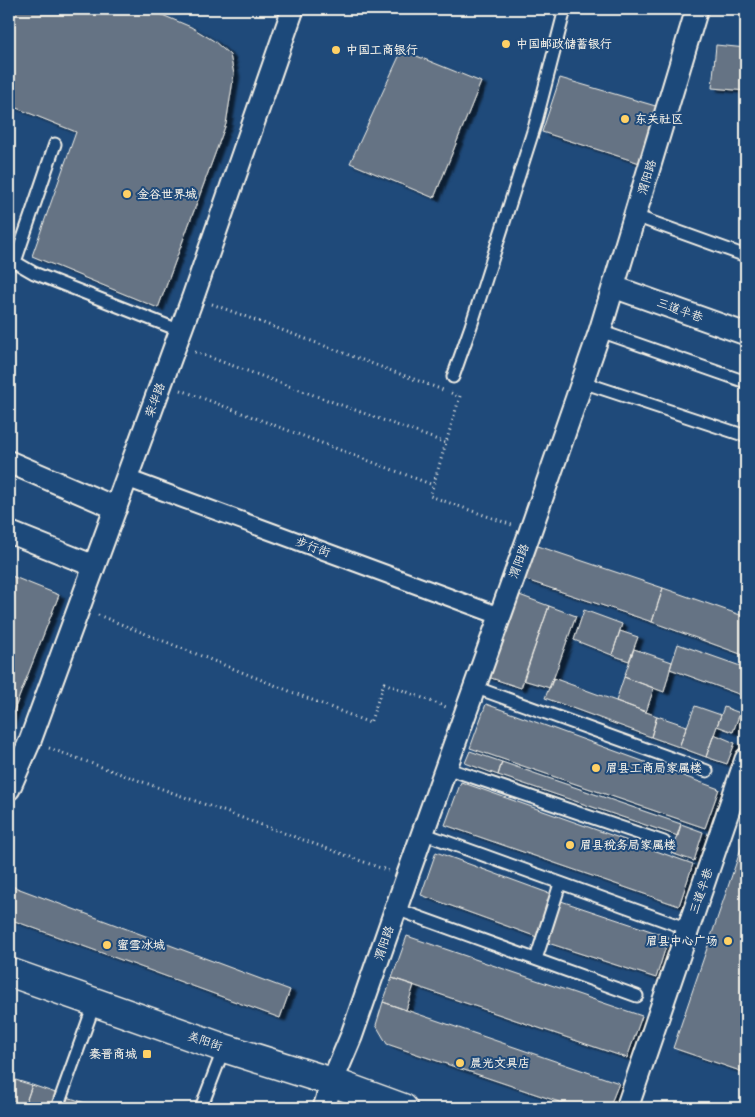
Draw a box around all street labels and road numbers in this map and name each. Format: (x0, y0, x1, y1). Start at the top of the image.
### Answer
street label: 渭阳路 (635, 158, 660, 197)
street label: 三道半巷 (655, 295, 705, 326)
street label: 荣华路 (142, 381, 169, 420)
street label: 步行街 (293, 534, 332, 561)
street label: 渭阳路 (506, 542, 533, 581)
street label: 三道半巷 (687, 866, 716, 916)
street label: 渭阳路 (372, 924, 397, 963)
street label: 美阳街 (185, 1029, 224, 1054)

